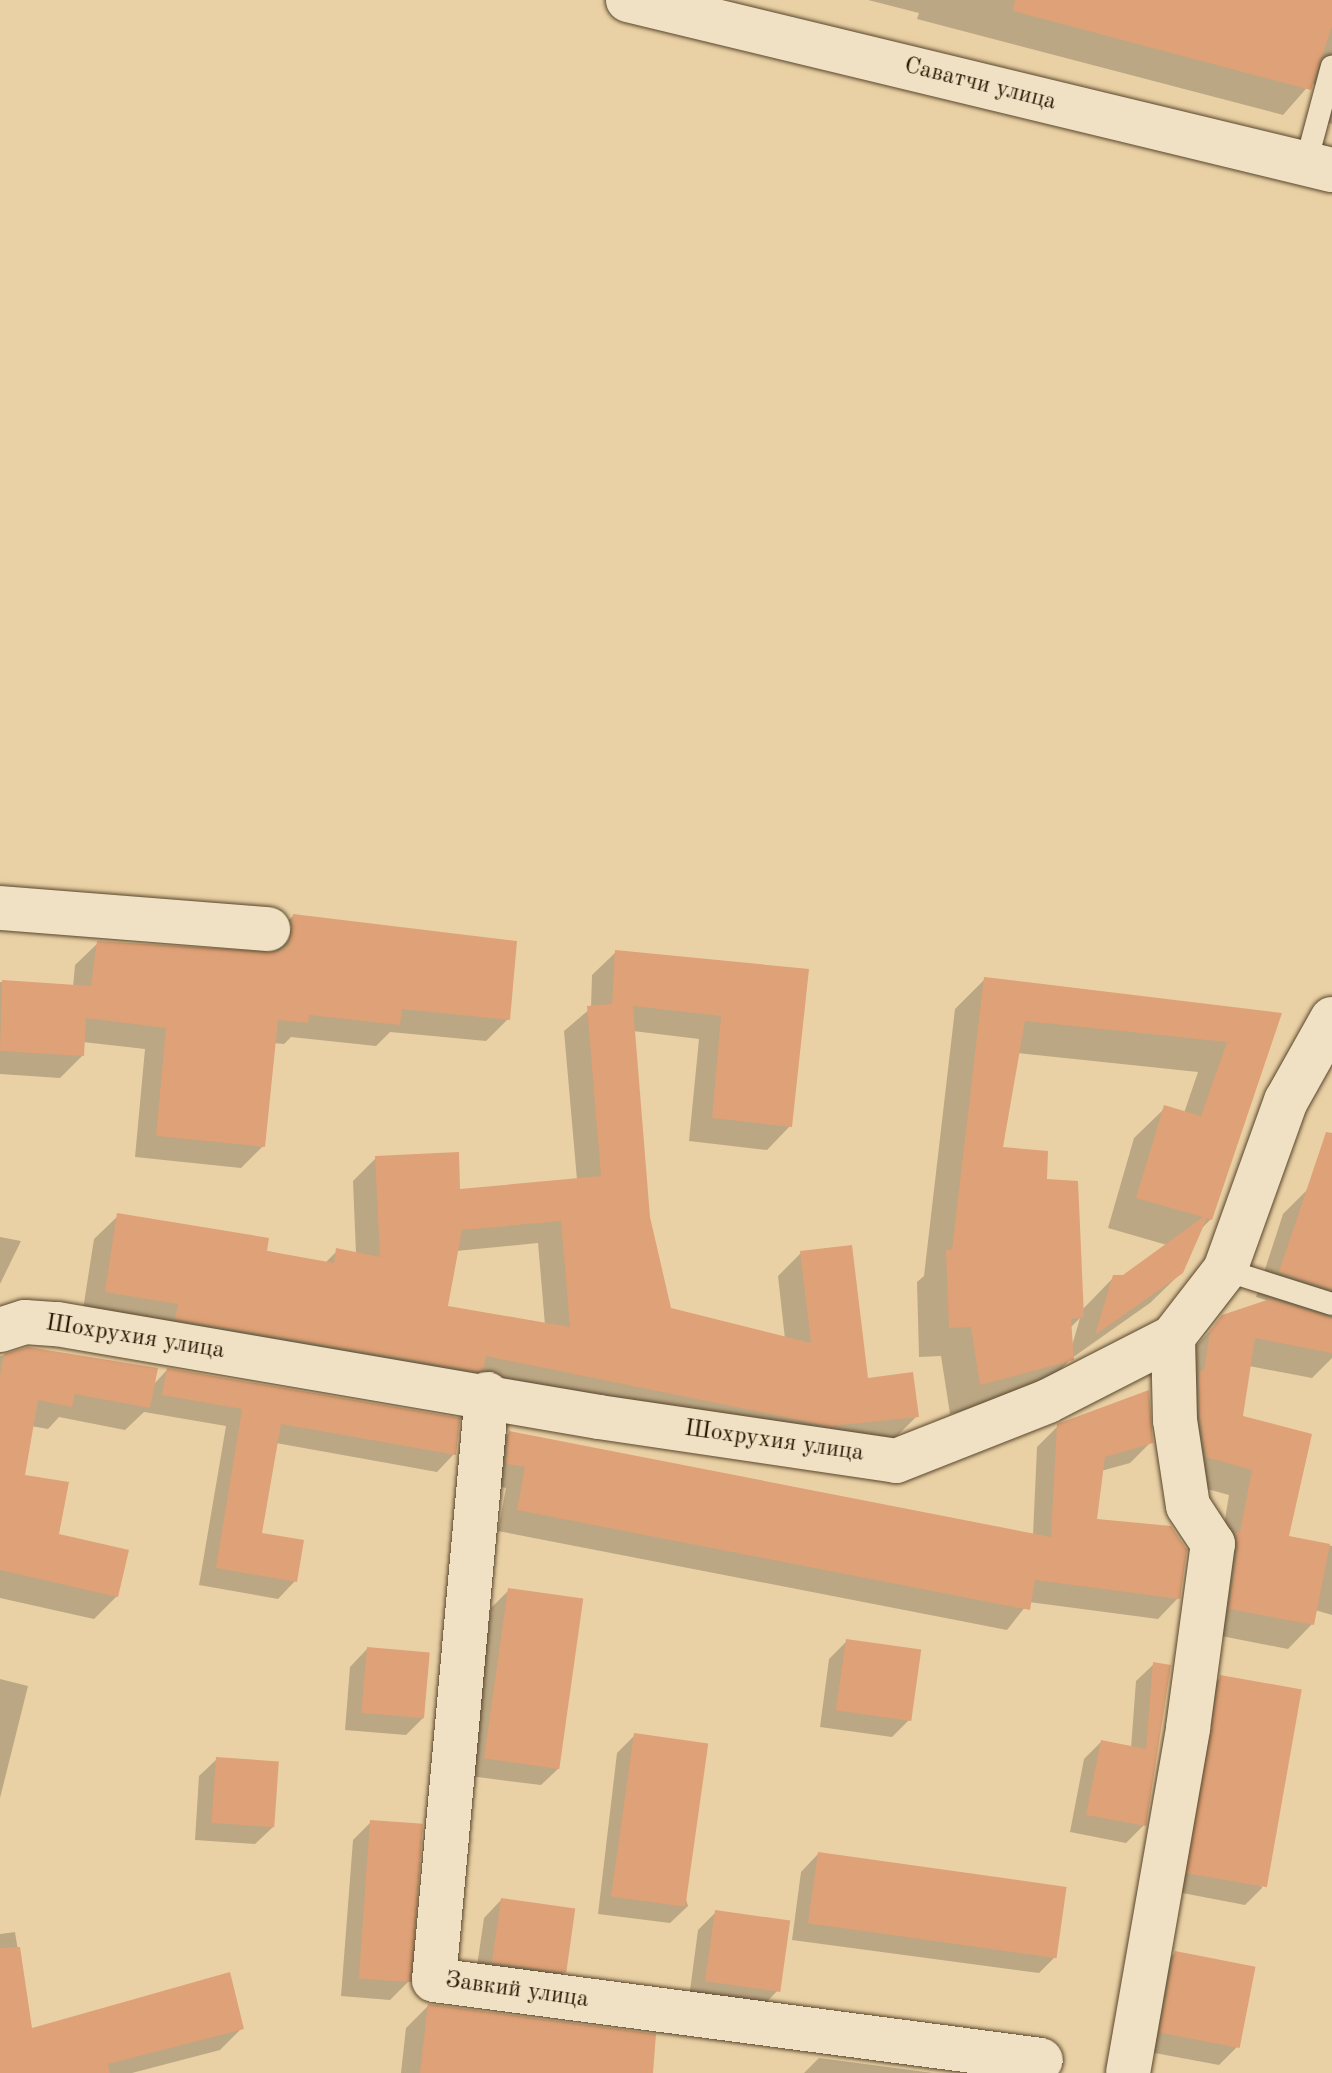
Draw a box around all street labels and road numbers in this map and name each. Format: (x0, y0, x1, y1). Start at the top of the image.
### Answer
street label: Саватчи улица (901, 52, 1059, 118)
street label: Шохрухия улица (43, 1310, 227, 1366)
street label: Шохрухия улица (682, 1415, 866, 1469)
street label: Завкий улица (444, 1967, 590, 2015)

